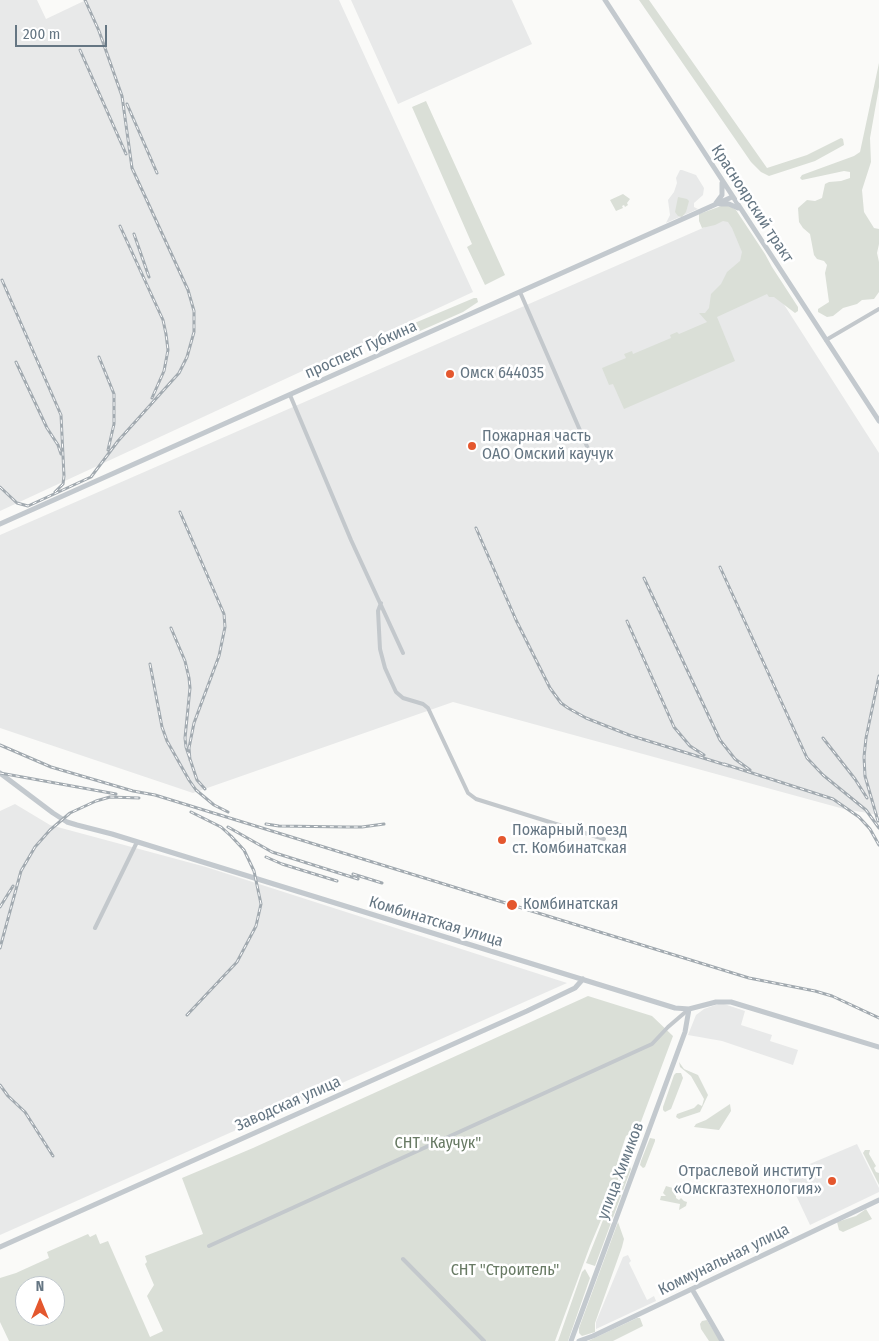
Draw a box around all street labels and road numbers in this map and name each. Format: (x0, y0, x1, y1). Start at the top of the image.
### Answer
street label: Красноярский тракт (707, 141, 797, 267)
street label: проспект Губкина (302, 317, 420, 383)
street label: Комбинатская улица (367, 892, 505, 952)
street label: Заводская улица (232, 1072, 344, 1136)
street label: улица Химиков (594, 1120, 648, 1222)
street label: Коммунальная улица (655, 1220, 793, 1300)

